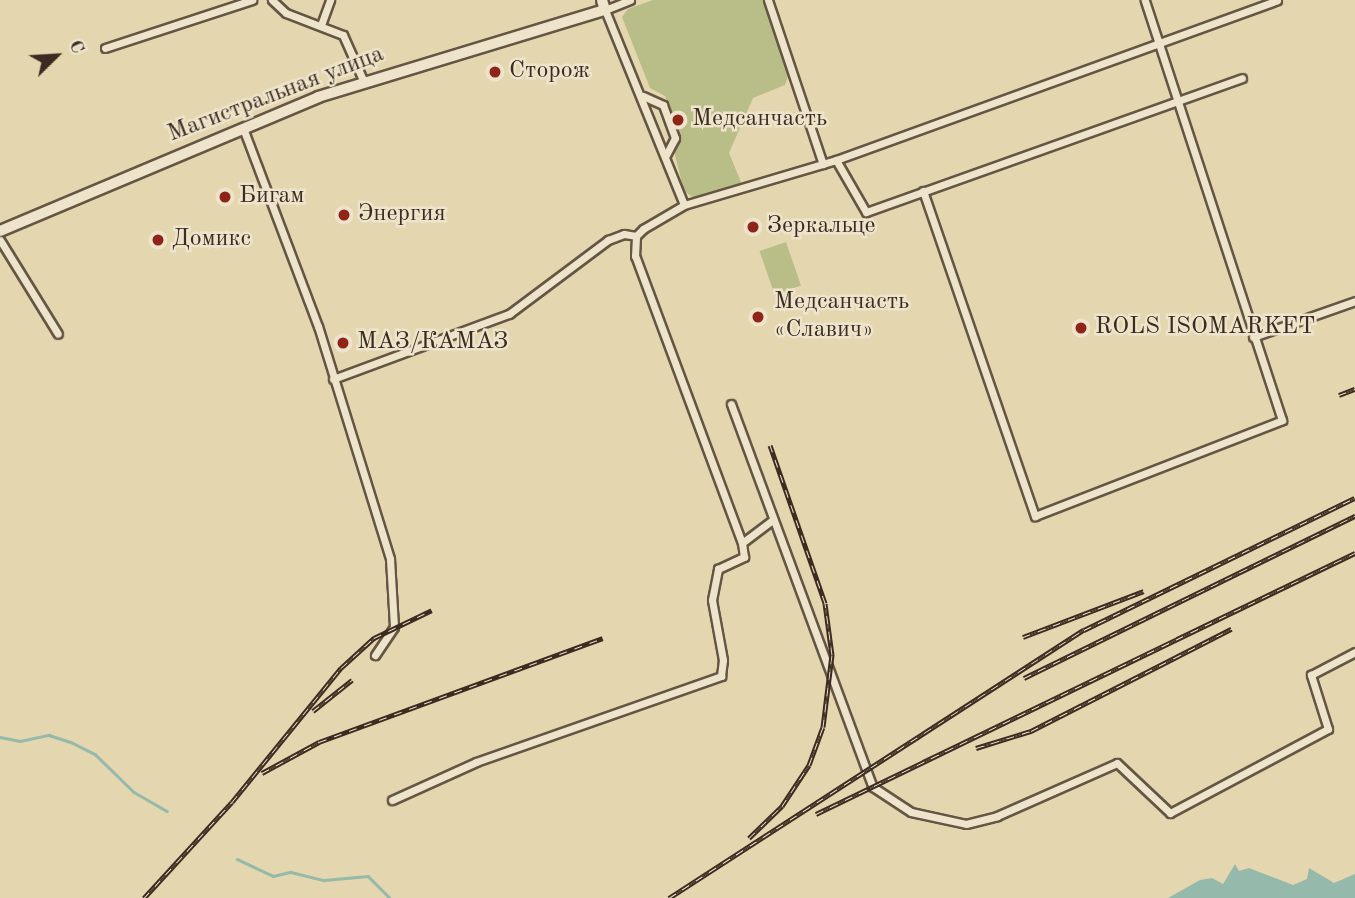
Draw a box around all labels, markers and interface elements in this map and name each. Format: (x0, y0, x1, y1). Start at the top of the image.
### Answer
north arrow (21, 21, 91, 91)
text: С (64, 38, 87, 57)
street label: Магистральная улица (164, 41, 388, 149)
place label: Сторож (509, 58, 590, 86)
marker: Сторож (487, 64, 503, 80)
place label: Медсанчасть (692, 106, 827, 134)
marker: Медсанчасть (670, 112, 686, 128)
place label: Бигам (239, 183, 304, 211)
marker: Бигам (217, 189, 233, 205)
place label: Энергия (358, 201, 446, 229)
marker: Энергия (336, 207, 352, 223)
place label: Зеркальце (767, 213, 876, 241)
marker: Зеркальце (745, 219, 761, 235)
place label: Домикс (172, 226, 251, 254)
marker: Домикс (150, 232, 166, 248)
place label: Медсанчасть «Славич» (774, 289, 909, 345)
marker: Медсанчасть «Славич» (748, 307, 768, 327)
place label: ROLS ISOMARKET (1095, 314, 1315, 342)
marker: ROLS ISOMARKET (1073, 320, 1089, 336)
place label: МАЗ/КАМАЗ (357, 329, 508, 357)
marker: МАЗ/КАМАЗ (335, 335, 351, 351)

